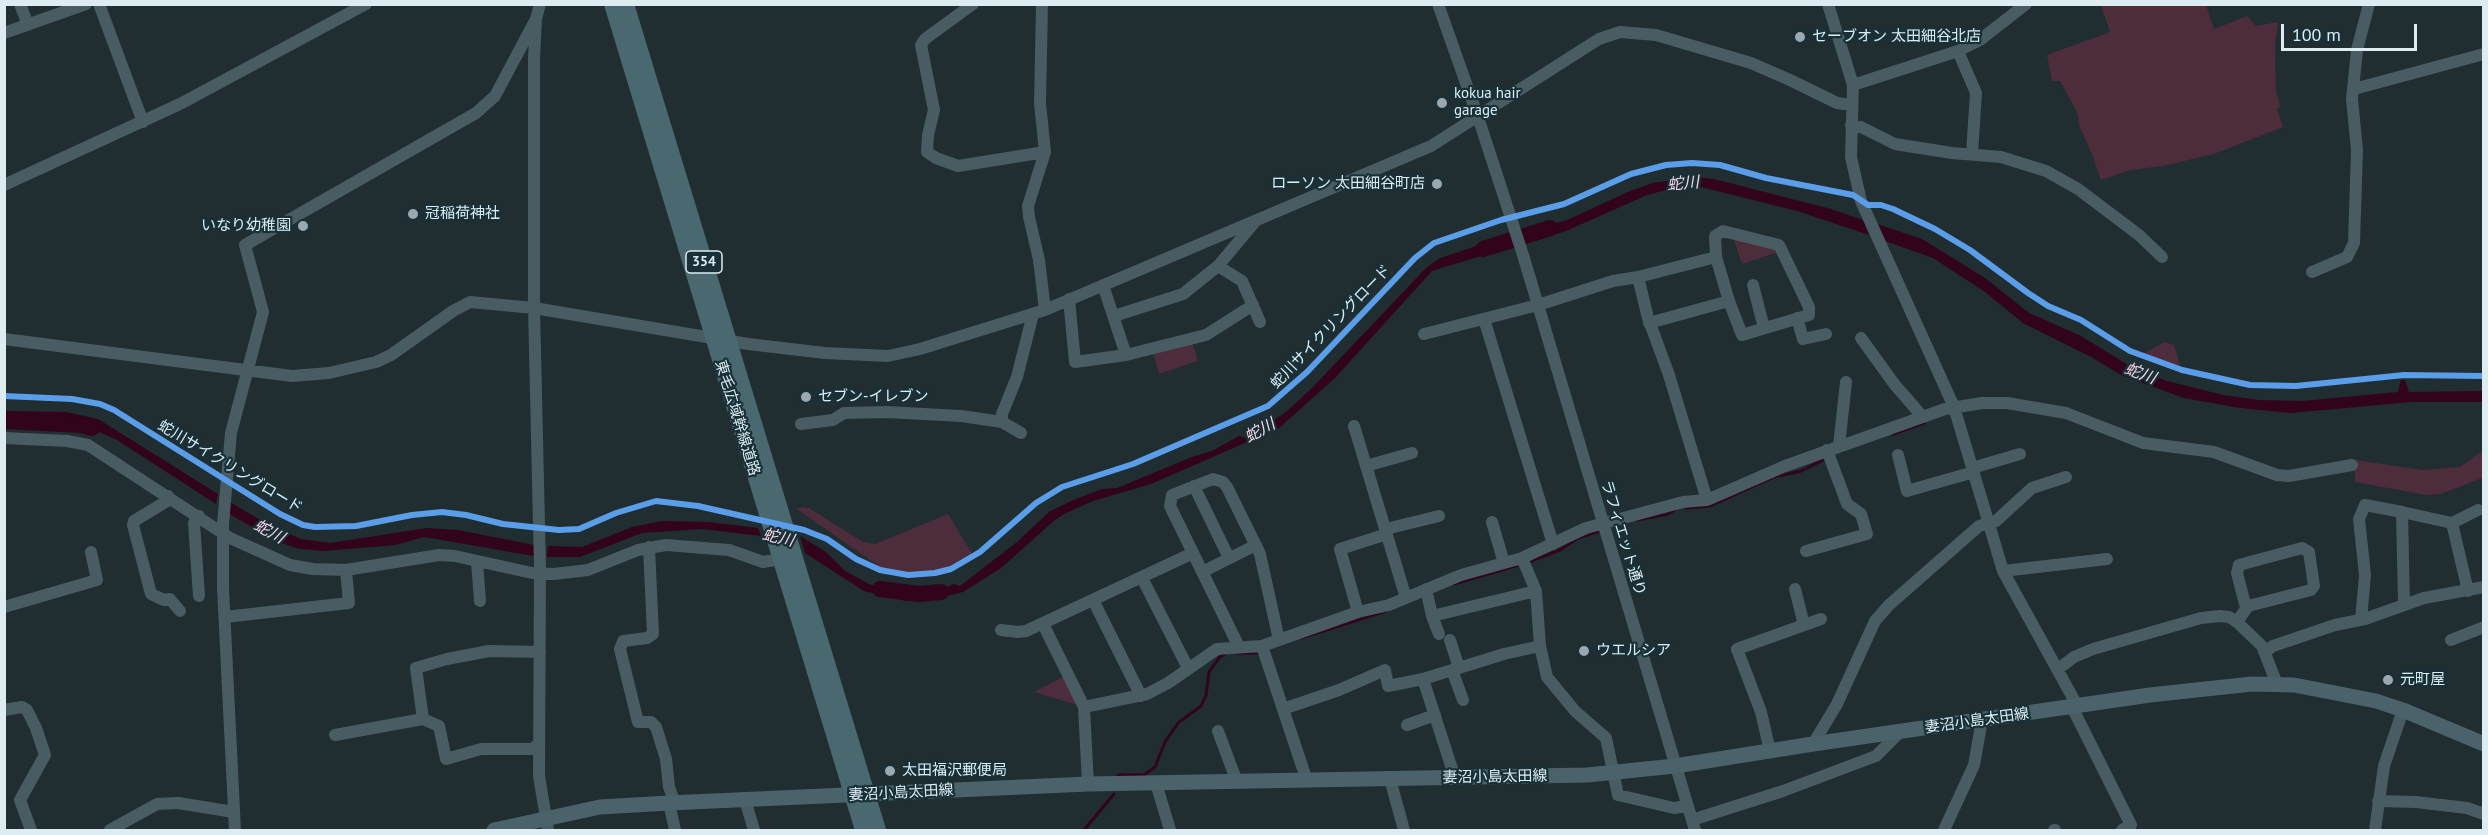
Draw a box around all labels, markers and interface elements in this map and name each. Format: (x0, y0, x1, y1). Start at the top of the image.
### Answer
scale bar (2284, 12, 2420, 50)
text: 100 m (2292, 23, 2341, 46)
place label: セーブオン 太田細谷北店 (1812, 28, 1981, 46)
marker: セーブオン 太田細谷北店 (1793, 30, 1807, 44)
place label: kokua hair garage (1454, 85, 1521, 120)
marker: kokua hair garage (1435, 96, 1449, 110)
water label: 蛇川 (1666, 173, 1700, 195)
place label: ローソン 太田細谷町店 (1271, 175, 1425, 193)
marker: ローソン 太田細谷町店 (1430, 177, 1444, 191)
place label: 冠稲荷神社 (425, 205, 500, 223)
marker: 冠稲荷神社 (406, 207, 420, 221)
place label: いなり幼稚園 (201, 217, 291, 235)
marker: いなり幼稚園 (296, 219, 310, 233)
road number: 354 (686, 251, 722, 273)
street label: 蛇川サイクリングロード (1267, 261, 1395, 393)
street label: 東毛広域幹線道路 (711, 358, 763, 478)
water label: 蛇川 (2122, 360, 2158, 388)
place label: セブン-イレブン (818, 388, 928, 406)
marker: セブン-イレブン (799, 390, 813, 404)
water label: 蛇川 (1241, 415, 1279, 447)
street label: 蛇川サイクリングロード (155, 417, 305, 517)
street label: ラフィエット通り (1597, 478, 1649, 598)
water label: 蛇川 (250, 516, 288, 548)
water label: 蛇川 (760, 525, 796, 551)
place label: ウエルシア (1596, 642, 1671, 660)
marker: ウエルシア (1577, 644, 1591, 658)
place label: 元町屋 (2400, 671, 2445, 689)
marker: 元町屋 (2381, 673, 2395, 687)
street label: 妻沼小島太田線 (1924, 705, 2030, 737)
place label: 太田福沢郵便局 (902, 762, 1007, 780)
marker: 太田福沢郵便局 (883, 764, 897, 778)
street label: 妻沼小島太田線 (1442, 767, 1548, 787)
street label: 妻沼小島太田線 (848, 781, 954, 805)

